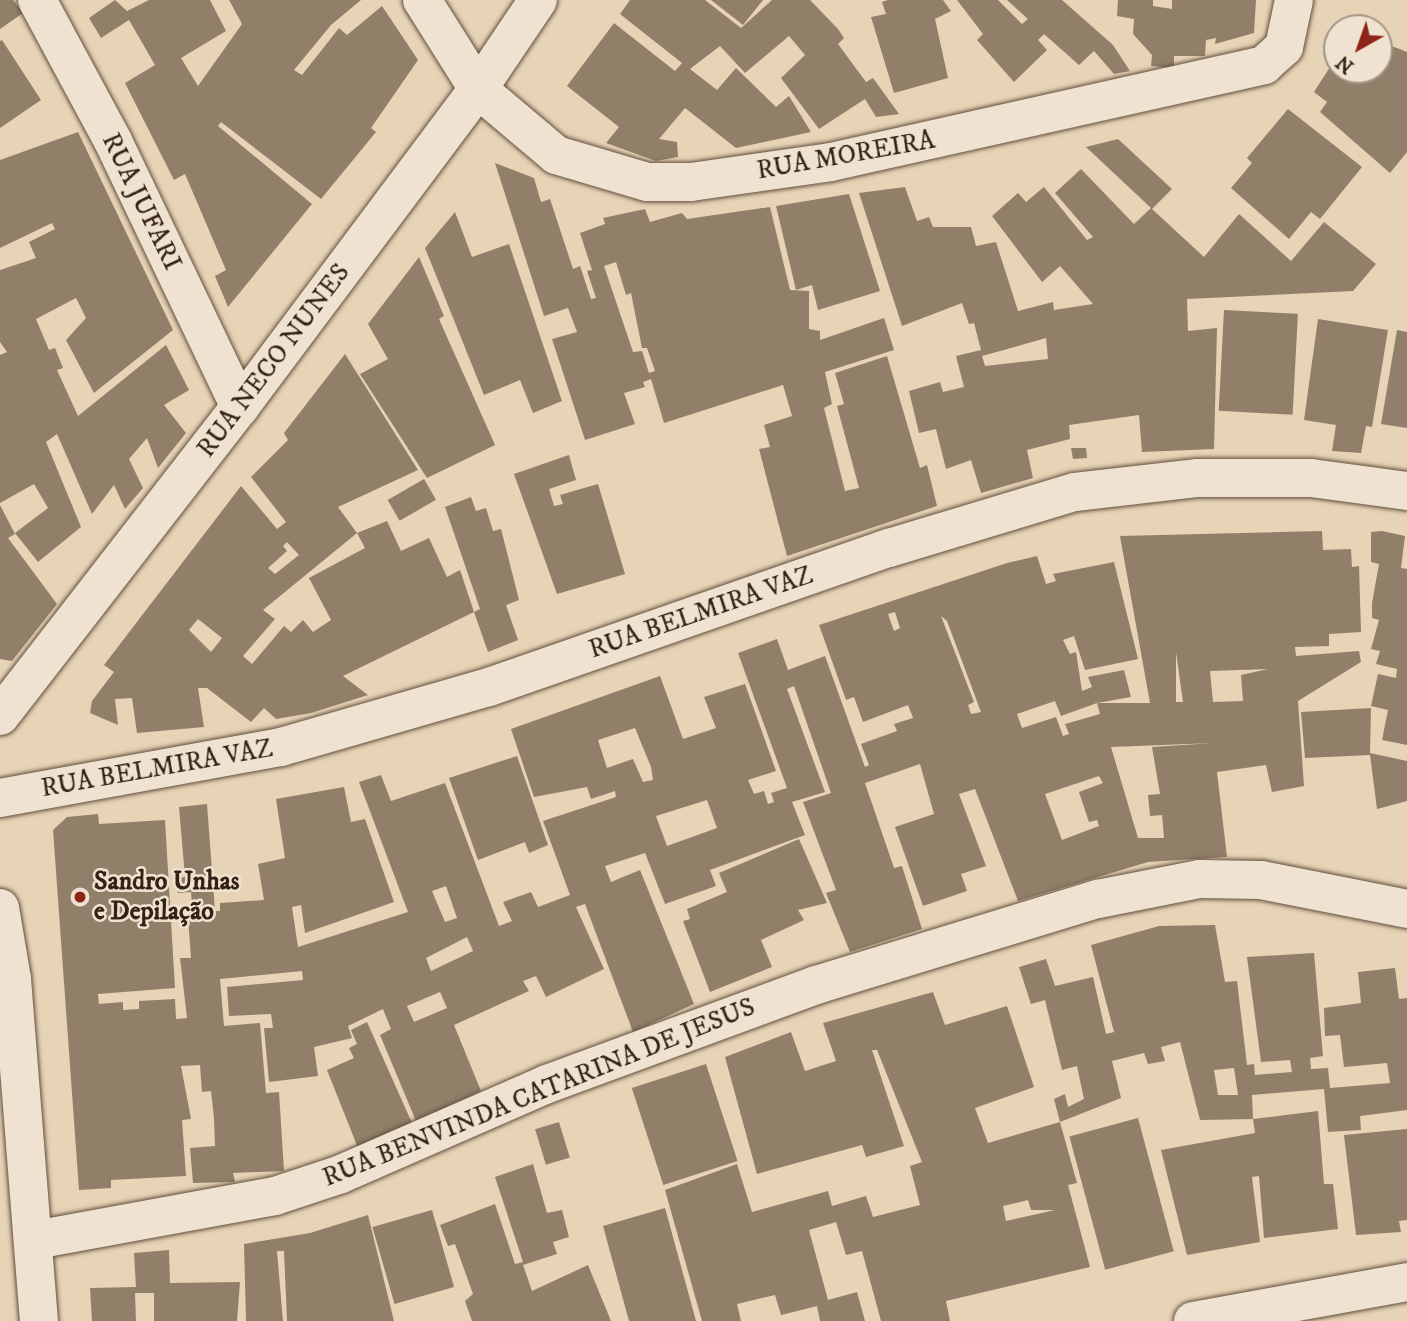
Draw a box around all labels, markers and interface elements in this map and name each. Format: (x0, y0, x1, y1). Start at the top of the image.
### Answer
north arrow (1323, 14, 1393, 84)
text: N (1332, 50, 1359, 78)
street label: RUA MOREIRA (754, 125, 938, 187)
street label: RUA JUFARI (94, 128, 188, 276)
street label: RUA NECO NUNES (191, 258, 357, 464)
street label: RUA BELMIRA VAZ (585, 560, 817, 666)
street label: RUA BELMIRA VAZ (39, 733, 275, 805)
place label: Sandro Unhas e Depilação (94, 866, 240, 928)
marker: Sandro Unhas e Depilação (72, 889, 88, 905)
street label: RUA BENVINDA CATARINA DE JESUS (318, 992, 760, 1194)

